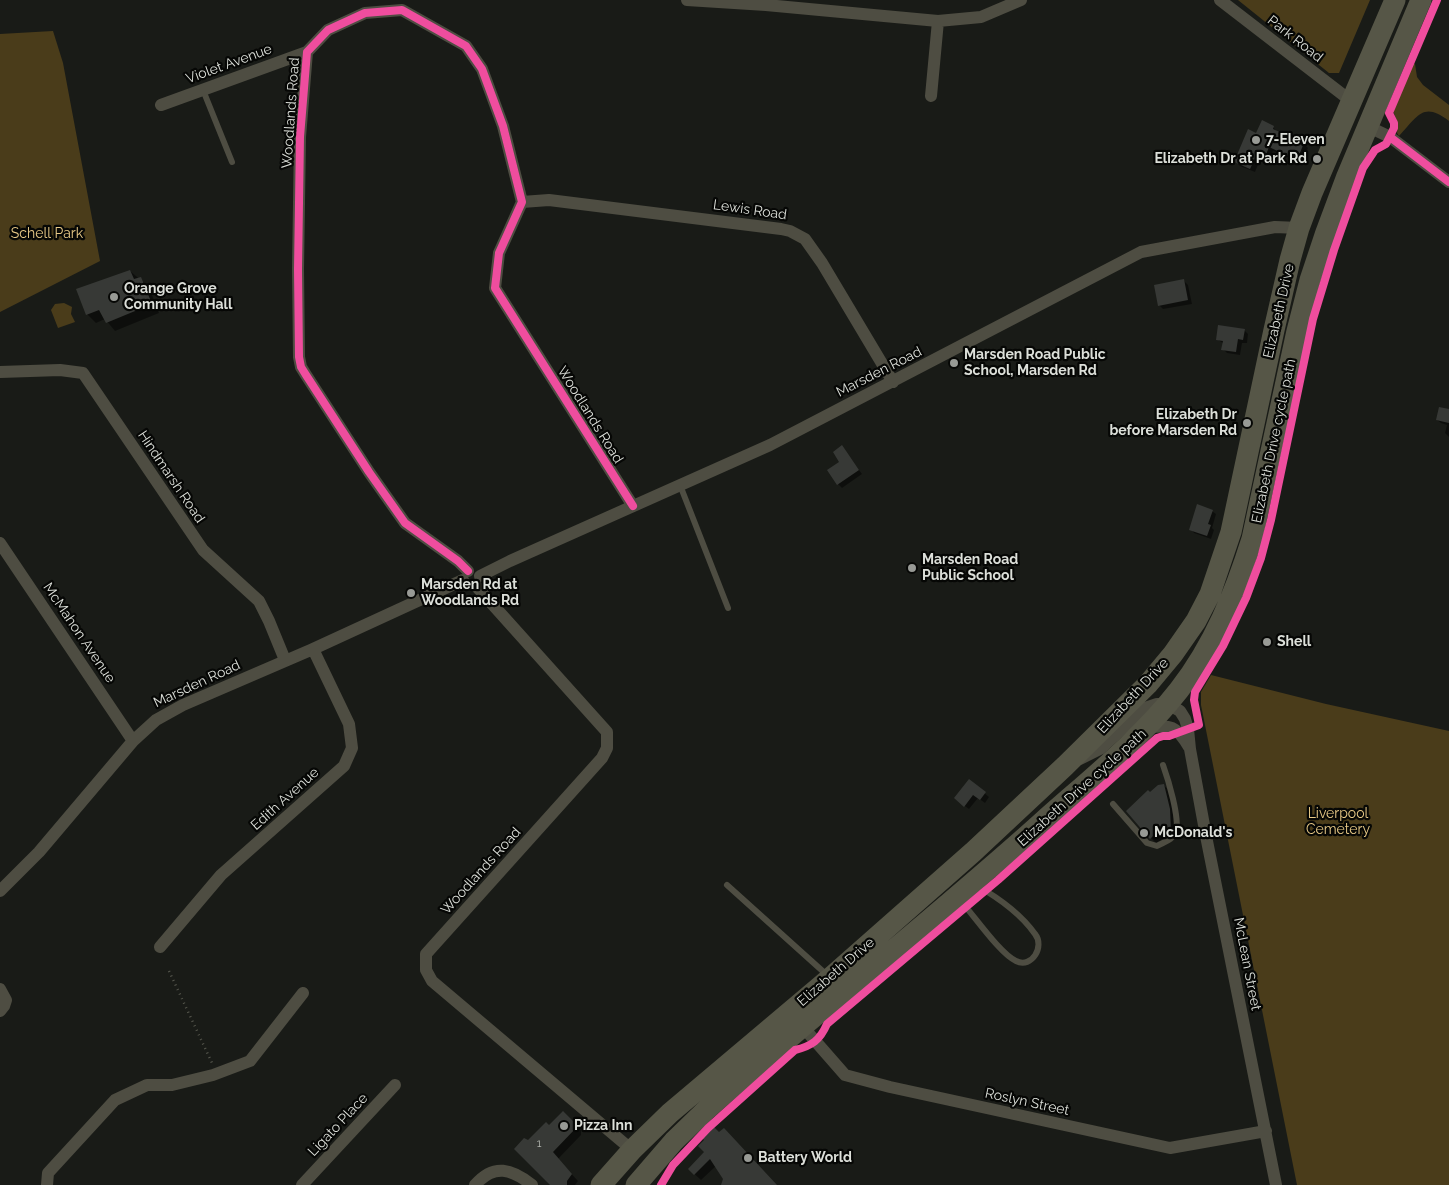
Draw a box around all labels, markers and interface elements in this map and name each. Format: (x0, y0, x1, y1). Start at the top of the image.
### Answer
street label: Park Road (1264, 12, 1326, 66)
street label: Violet Avenue (184, 41, 274, 87)
street label: Woodlands Road (279, 57, 303, 169)
place label: 7-Eleven (1266, 132, 1325, 148)
marker: 7-Eleven (1250, 134, 1262, 146)
place label: Elizabeth Dr at Park Rd (1154, 151, 1307, 167)
marker: Elizabeth Dr at Park Rd (1311, 153, 1323, 165)
street label: Lewis Road (712, 197, 788, 223)
park label: Schell Park (11, 226, 83, 242)
street label: Elizabeth Drive (1260, 262, 1298, 360)
place label: Orange Grove Community Hall (124, 281, 232, 314)
marker: Orange Grove Community Hall (108, 291, 120, 303)
street label: Marsden Road (833, 343, 925, 401)
place label: Marsden Road Public School, Marsden Rd (964, 347, 1106, 380)
marker: Marsden Road Public School, Marsden Rd (948, 357, 960, 369)
street label: Elizabeth Drive cycle path (1248, 357, 1300, 525)
street label: Woodlands Road (553, 363, 627, 467)
place label: Elizabeth Dr before Marsden Rd (1109, 407, 1237, 440)
marker: Elizabeth Dr before Marsden Rd (1241, 417, 1253, 429)
street label: Hindmarsh Road (134, 428, 208, 526)
place label: Marsden Road Public School (922, 552, 1018, 584)
marker: Marsden Road Public School (906, 562, 918, 574)
place label: Marsden Rd at Woodlands Rd (421, 577, 519, 610)
street label: McMahon Avenue (39, 580, 119, 686)
marker: Marsden Rd at Woodlands Rd (405, 587, 417, 599)
place label: Shell (1277, 634, 1311, 650)
marker: Shell (1261, 636, 1273, 648)
street label: Elizabeth Drive (1094, 655, 1172, 737)
street label: Marsden Road (151, 657, 243, 711)
street label: Elizabeth Drive cycle path (1014, 726, 1150, 850)
street label: Edith Avenue (248, 764, 322, 834)
park label: Liverpool Cemetery (1306, 806, 1370, 839)
street label: Woodlands Road (438, 824, 524, 918)
place label: McDonald's (1154, 825, 1232, 841)
marker: McDonald's (1138, 827, 1150, 839)
street label: McLean Street (1230, 916, 1264, 1012)
street label: Elizabeth Drive (794, 934, 878, 1010)
street label: Roslyn Street (983, 1085, 1071, 1119)
street label: Ligato Place (305, 1090, 371, 1160)
place label: Pizza Inn (574, 1118, 632, 1134)
marker: Pizza Inn (558, 1120, 570, 1132)
house number: 1 (537, 1137, 541, 1151)
place label: Battery World (758, 1150, 852, 1166)
marker: Battery World (742, 1152, 754, 1164)

